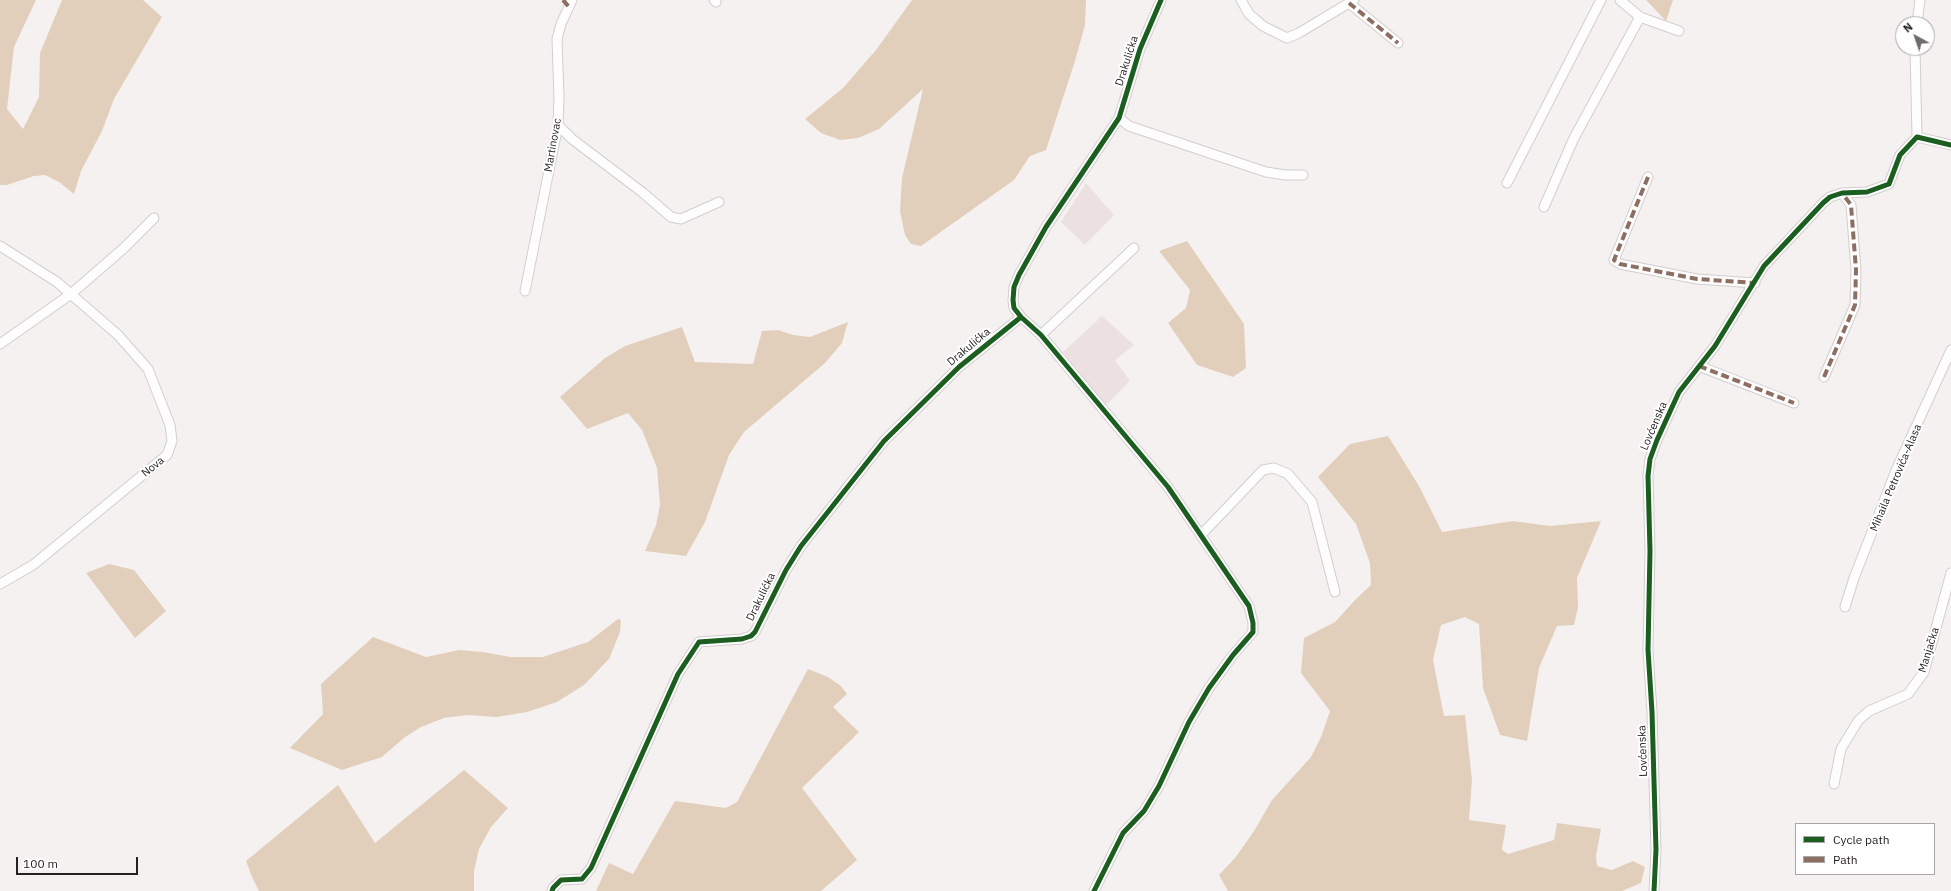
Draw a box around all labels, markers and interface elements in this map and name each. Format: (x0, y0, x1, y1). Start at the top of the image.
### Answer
north arrow (1895, 16, 1935, 56)
text: N (1900, 20, 1915, 35)
street label: Drakulićka (1113, 34, 1141, 88)
street label: Martinovac (542, 117, 564, 173)
street label: Drakulićka (945, 325, 993, 369)
street label: Lovćenska (1638, 400, 1670, 452)
street label: Mihaila Petrovića-Alasa (1867, 422, 1925, 534)
street label: Nova (139, 454, 167, 480)
street label: Drakulićka (744, 571, 778, 623)
street label: Manjačka (1916, 626, 1942, 674)
street label: Lovćenska (1636, 725, 1650, 777)
legend (1795, 823, 1935, 875)
text: Cycle path (1833, 832, 1890, 847)
scale bar (18, 849, 140, 875)
text: Path (1833, 852, 1858, 867)
text: 100 m (23, 856, 58, 871)

